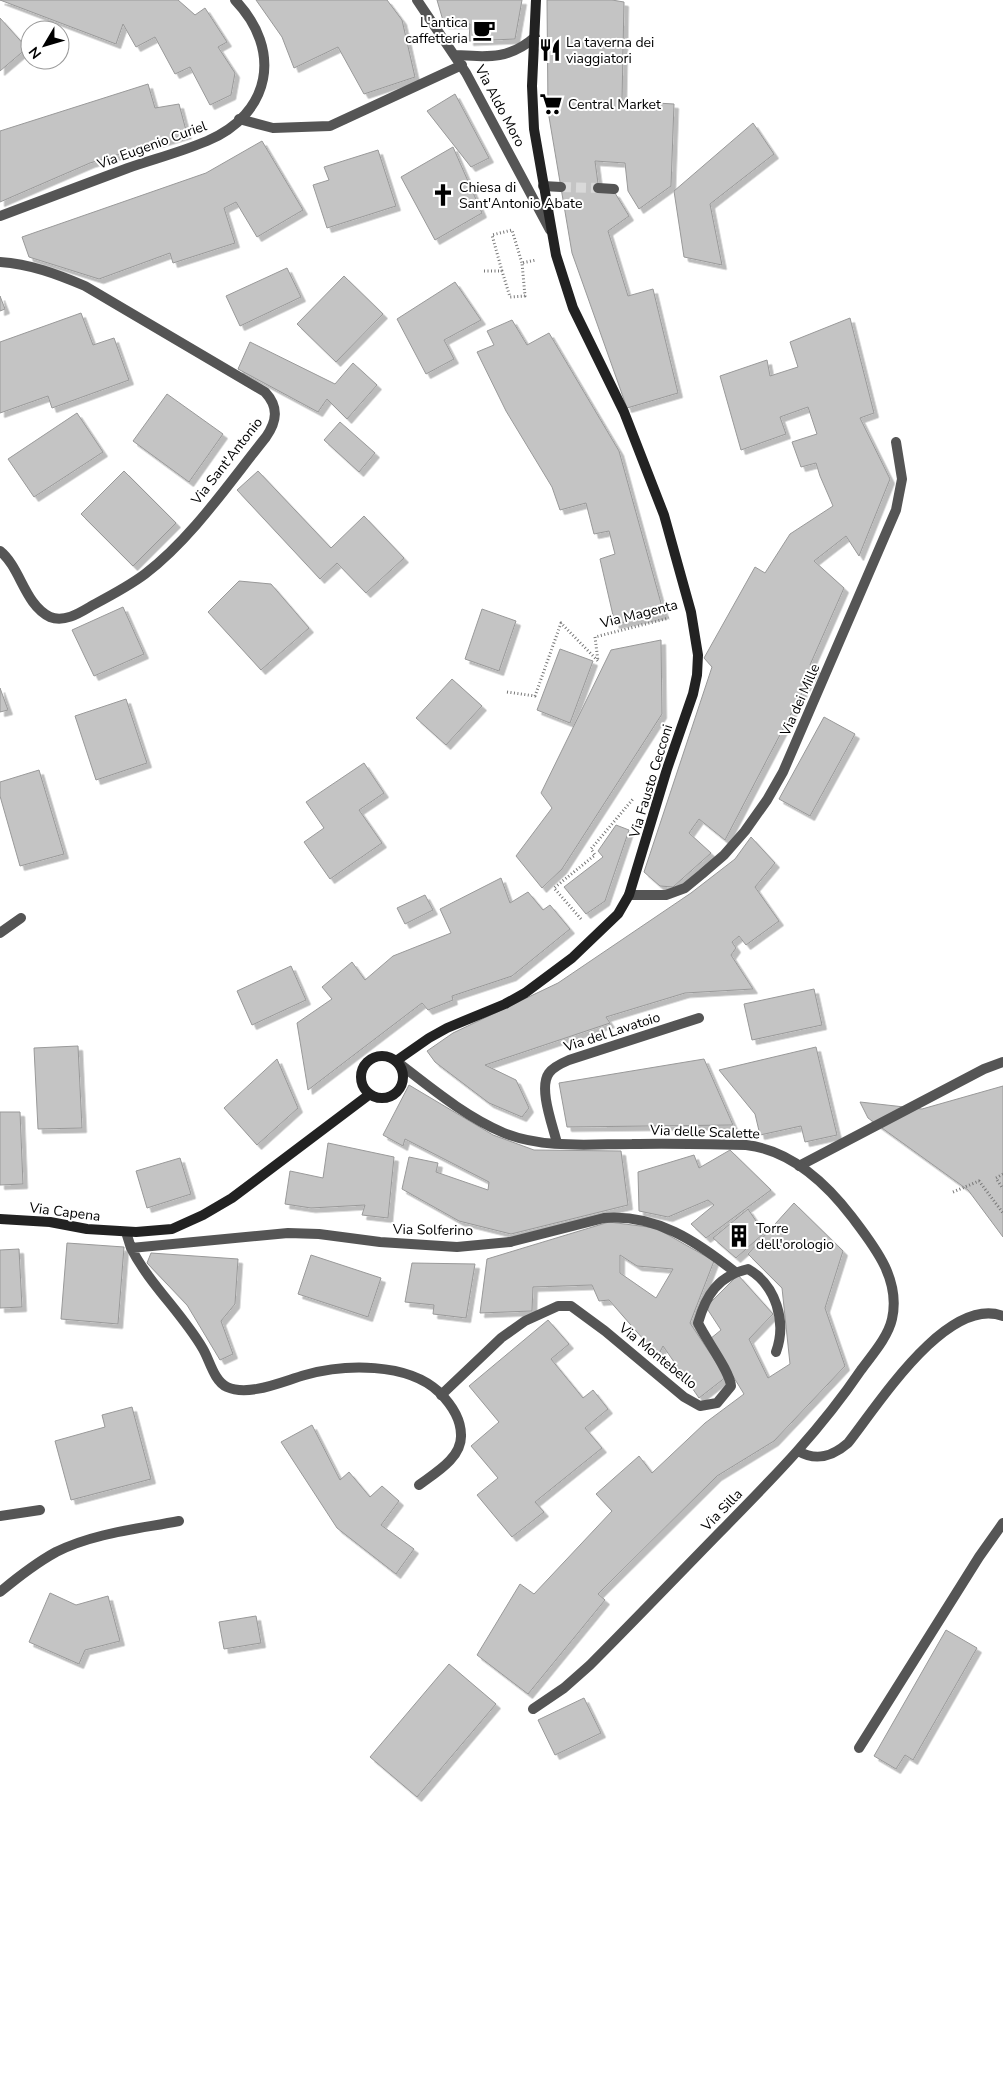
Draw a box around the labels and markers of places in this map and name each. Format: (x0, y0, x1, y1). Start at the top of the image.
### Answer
place label: L'antica caffetteria (405, 13, 468, 48)
cafe icon: L'antica caffetteria (471, 17, 497, 43)
place label: La taverna dei viaggiatori (566, 33, 654, 68)
restaurant icon: La taverna dei viaggiatori (537, 37, 563, 63)
supermarket icon: Central Market (538, 91, 564, 117)
place label: Central Market (568, 95, 661, 114)
place label: Chiesa di Sant'Antonio Abate (459, 178, 582, 213)
church icon: Chiesa di Sant'Antonio Abate (430, 182, 456, 208)
place label: Torre dell'orologio (756, 1219, 834, 1254)
building icon: Torre dell'orologio (726, 1223, 752, 1249)

